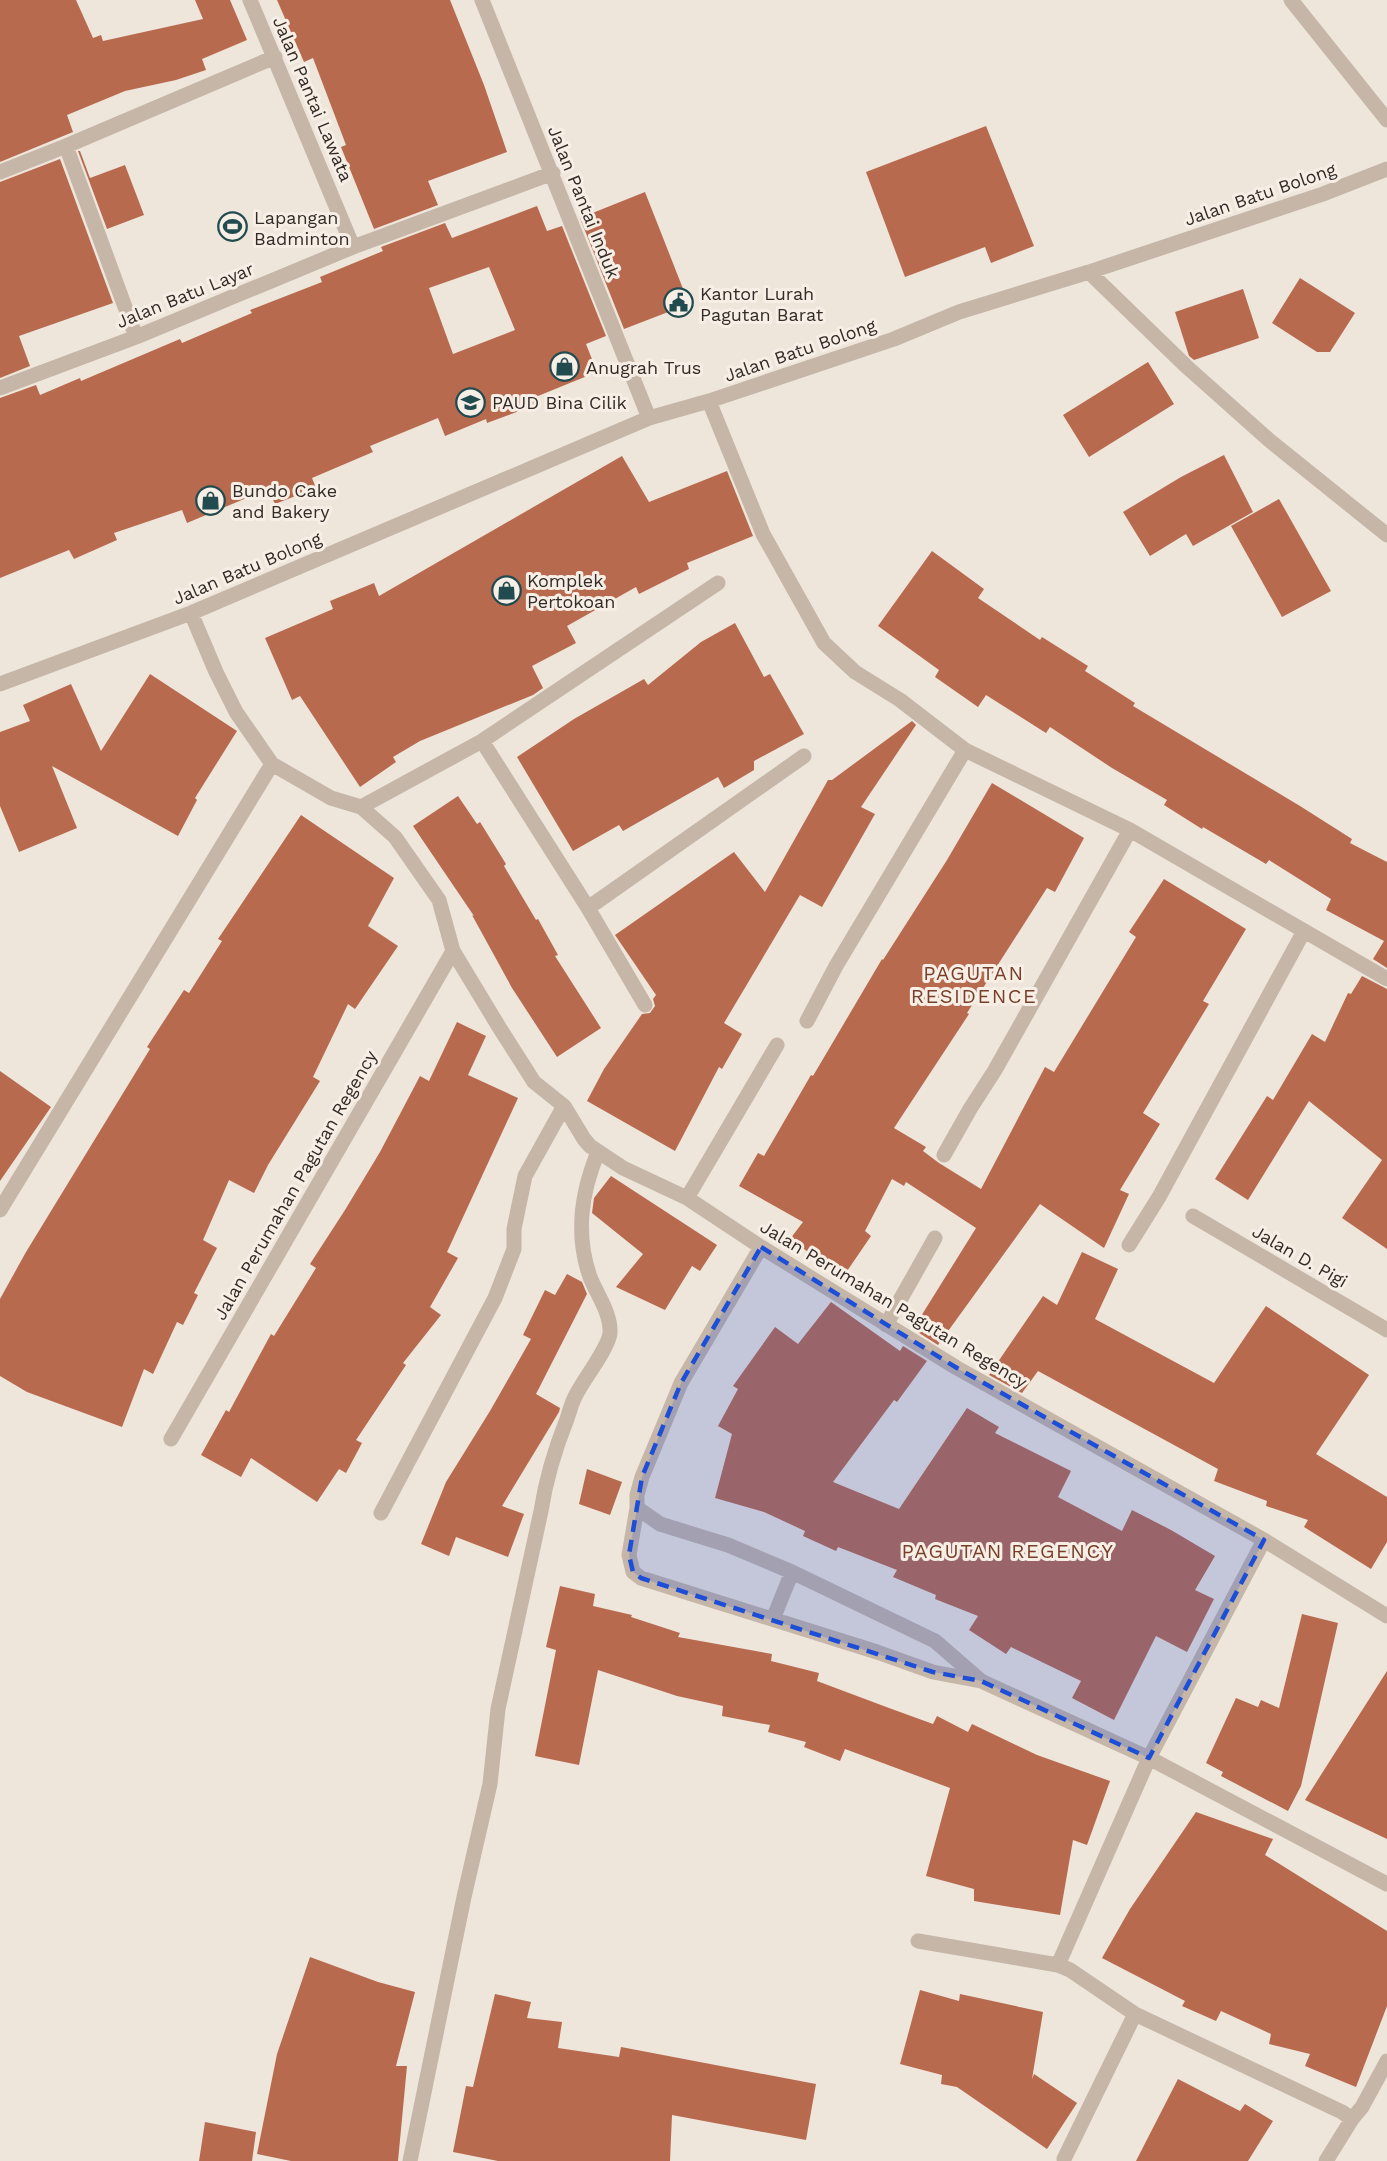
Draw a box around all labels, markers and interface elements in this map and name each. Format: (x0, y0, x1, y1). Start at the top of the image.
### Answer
street label: Jalan Pantai Lawata (269, 13, 357, 185)
street label: Jalan Pantai Induk (544, 123, 624, 281)
street label: Jalan Batu Bolong (1181, 158, 1339, 230)
place label: Lapangan Badminton (254, 207, 350, 249)
sports icon: Lapangan Badminton (217, 211, 249, 243)
street label: Jalan Batu Layar (113, 258, 257, 332)
place label: Kantor Lurah Pagutan Barat (700, 283, 824, 325)
public building icon: Kantor Lurah Pagutan Barat (663, 287, 695, 319)
street label: Jalan Batu Bolong (721, 314, 879, 386)
shop icon: Anugrah Trus (549, 351, 581, 383)
place label: Anugrah Trus (586, 357, 701, 378)
school or university icon: PAUD Bina Cilik (455, 386, 487, 418)
place label: PAUD Bina Cilik (492, 392, 627, 413)
place label: Bundo Cake and Bakery (232, 480, 337, 522)
shop icon: Bundo Cake and Bakery (195, 484, 227, 516)
street label: Jalan Batu Bolong (170, 527, 325, 609)
place label: Komplek Pertokoan (527, 570, 615, 612)
shop icon: Komplek Pertokoan (490, 574, 522, 606)
district label: PAGUTAN RESIDENCE (911, 961, 1037, 1008)
street label: Jalan Perumahan Pagutan Regency (209, 1046, 381, 1323)
street label: Jalan Perumahan Pagutan Regency (757, 1216, 1032, 1393)
street label: Jalan D. Pigi (1249, 1220, 1351, 1292)
district label: PAGUTAN REGENCY (902, 1539, 1114, 1563)

